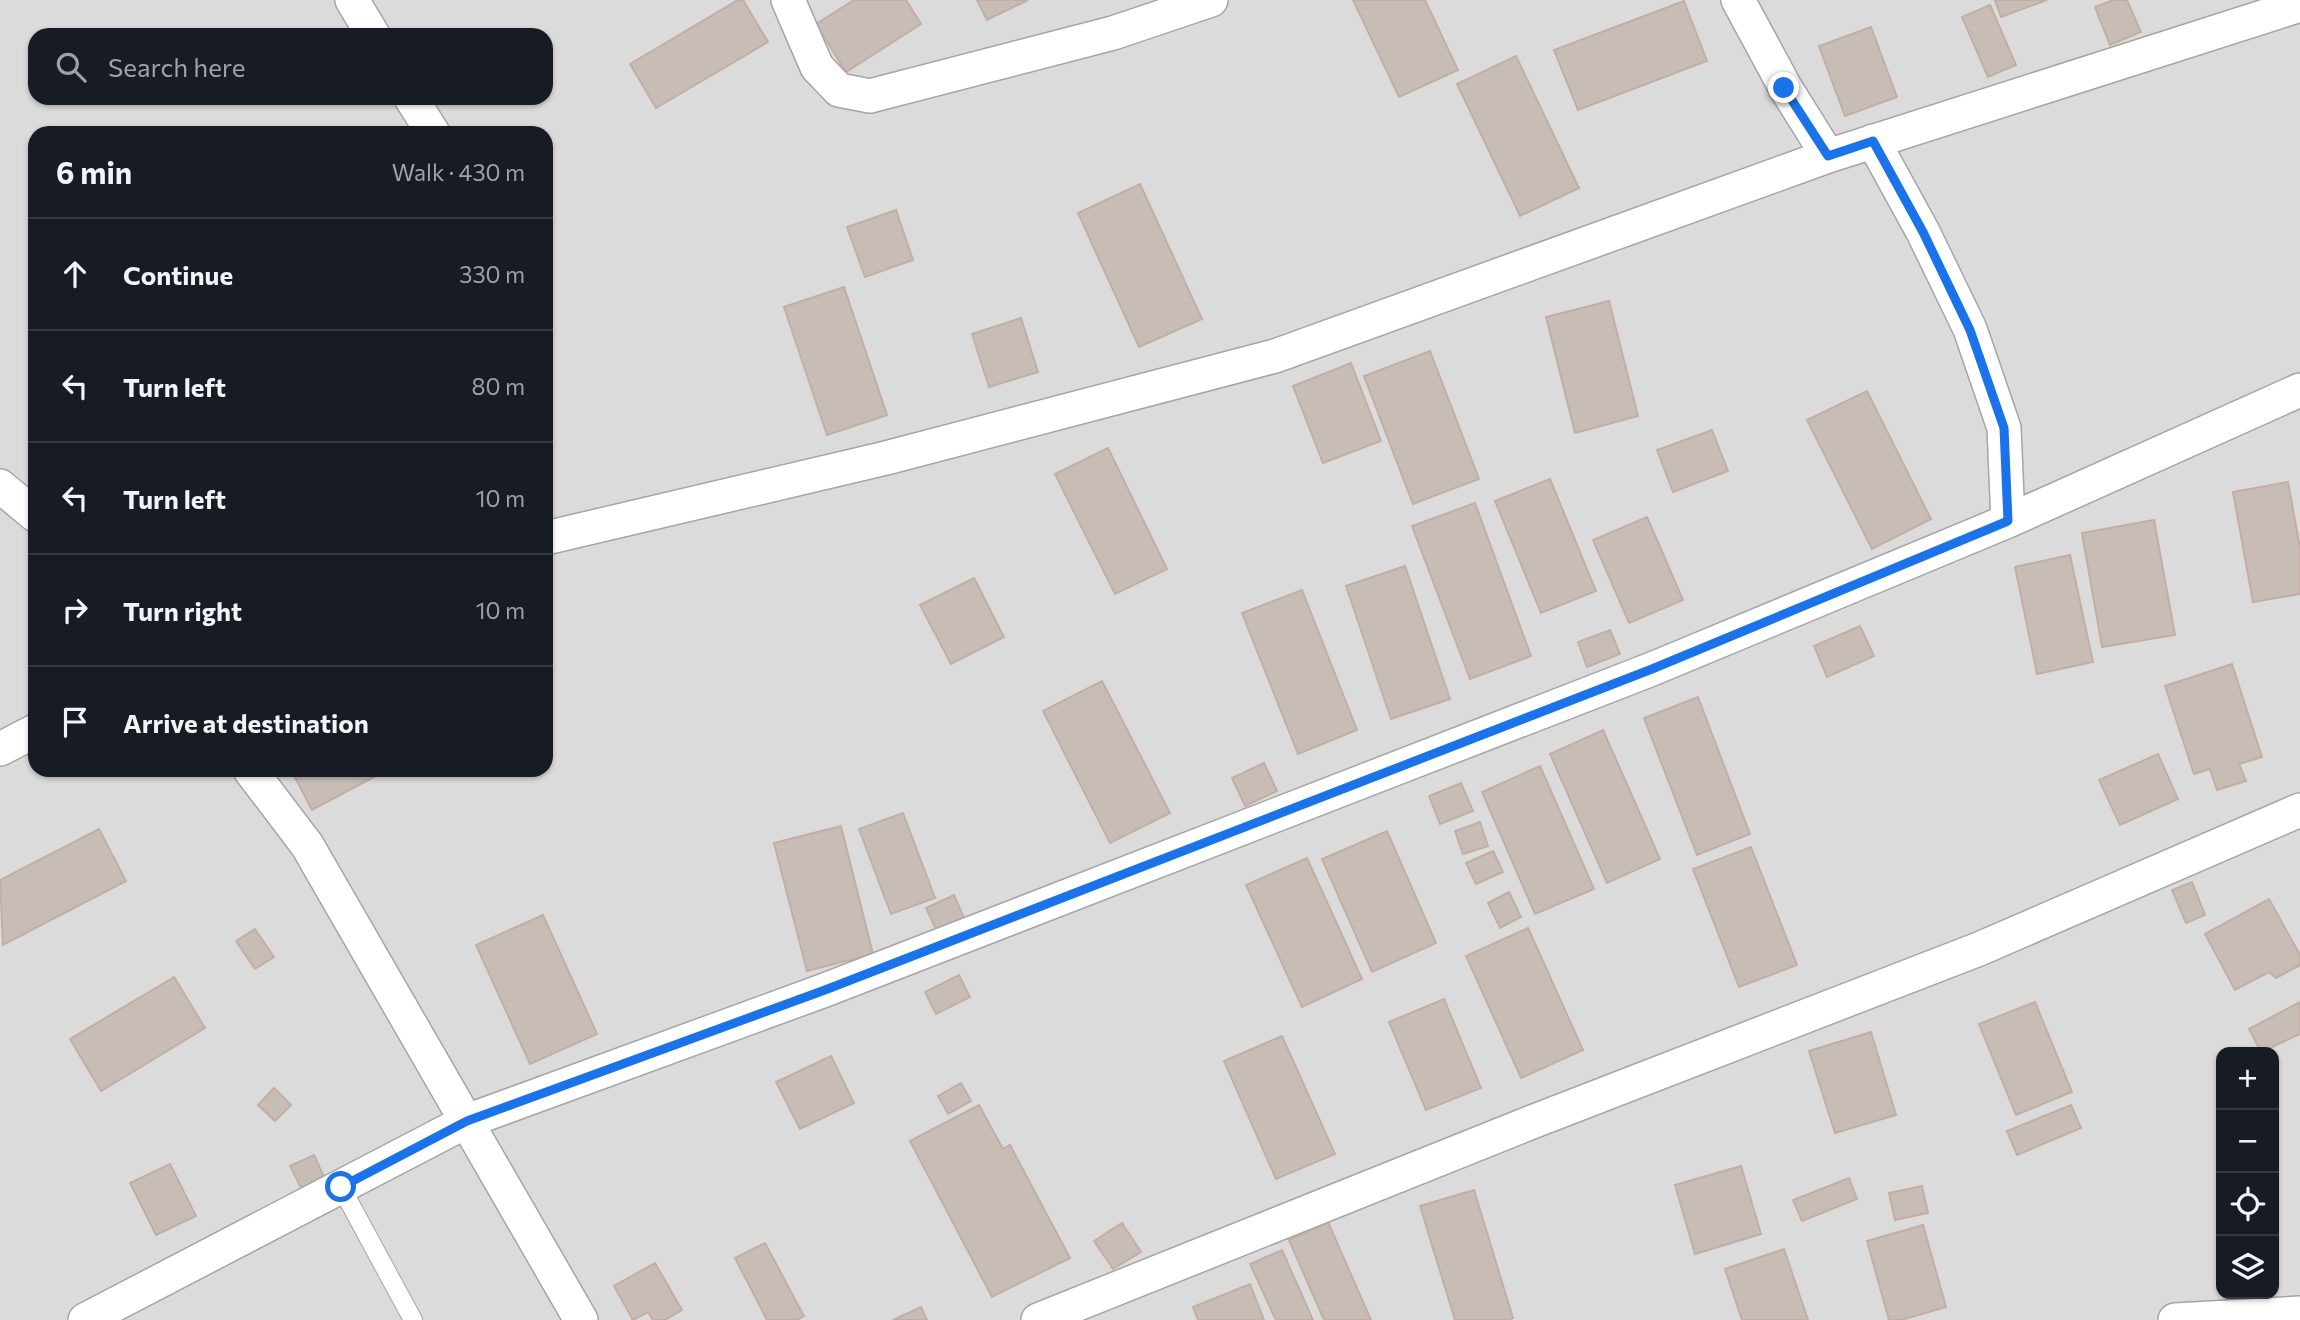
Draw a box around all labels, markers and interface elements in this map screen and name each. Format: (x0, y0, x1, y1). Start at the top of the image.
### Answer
search box (28, 28, 553, 105)
icon: search (52, 48, 90, 86)
text: Search here (108, 51, 246, 82)
route end (1768, 72, 1799, 103)
text: 6 min (56, 153, 132, 190)
text: Walk · 430 m (392, 158, 525, 186)
icon: ahead (56, 255, 94, 293)
text: Continue (123, 259, 233, 290)
text: 330 m (459, 260, 525, 288)
icon: left (56, 367, 94, 405)
text: Turn left (123, 371, 226, 402)
text: 80 m (472, 372, 525, 400)
icon: left (56, 479, 94, 517)
text: Turn left (123, 483, 226, 514)
text: 10 m (476, 484, 525, 512)
icon: right (56, 591, 94, 629)
text: Turn right (123, 595, 242, 626)
text: 10 m (476, 596, 525, 624)
icon: arrive (56, 703, 94, 741)
text: Arrive at destination (123, 707, 369, 738)
map controls (2216, 1047, 2279, 1299)
button: + (2216, 1047, 2279, 1110)
button: − (2216, 1110, 2279, 1173)
route start (325, 1171, 356, 1202)
button: locate (2216, 1173, 2279, 1236)
button: layers (2216, 1236, 2279, 1299)

